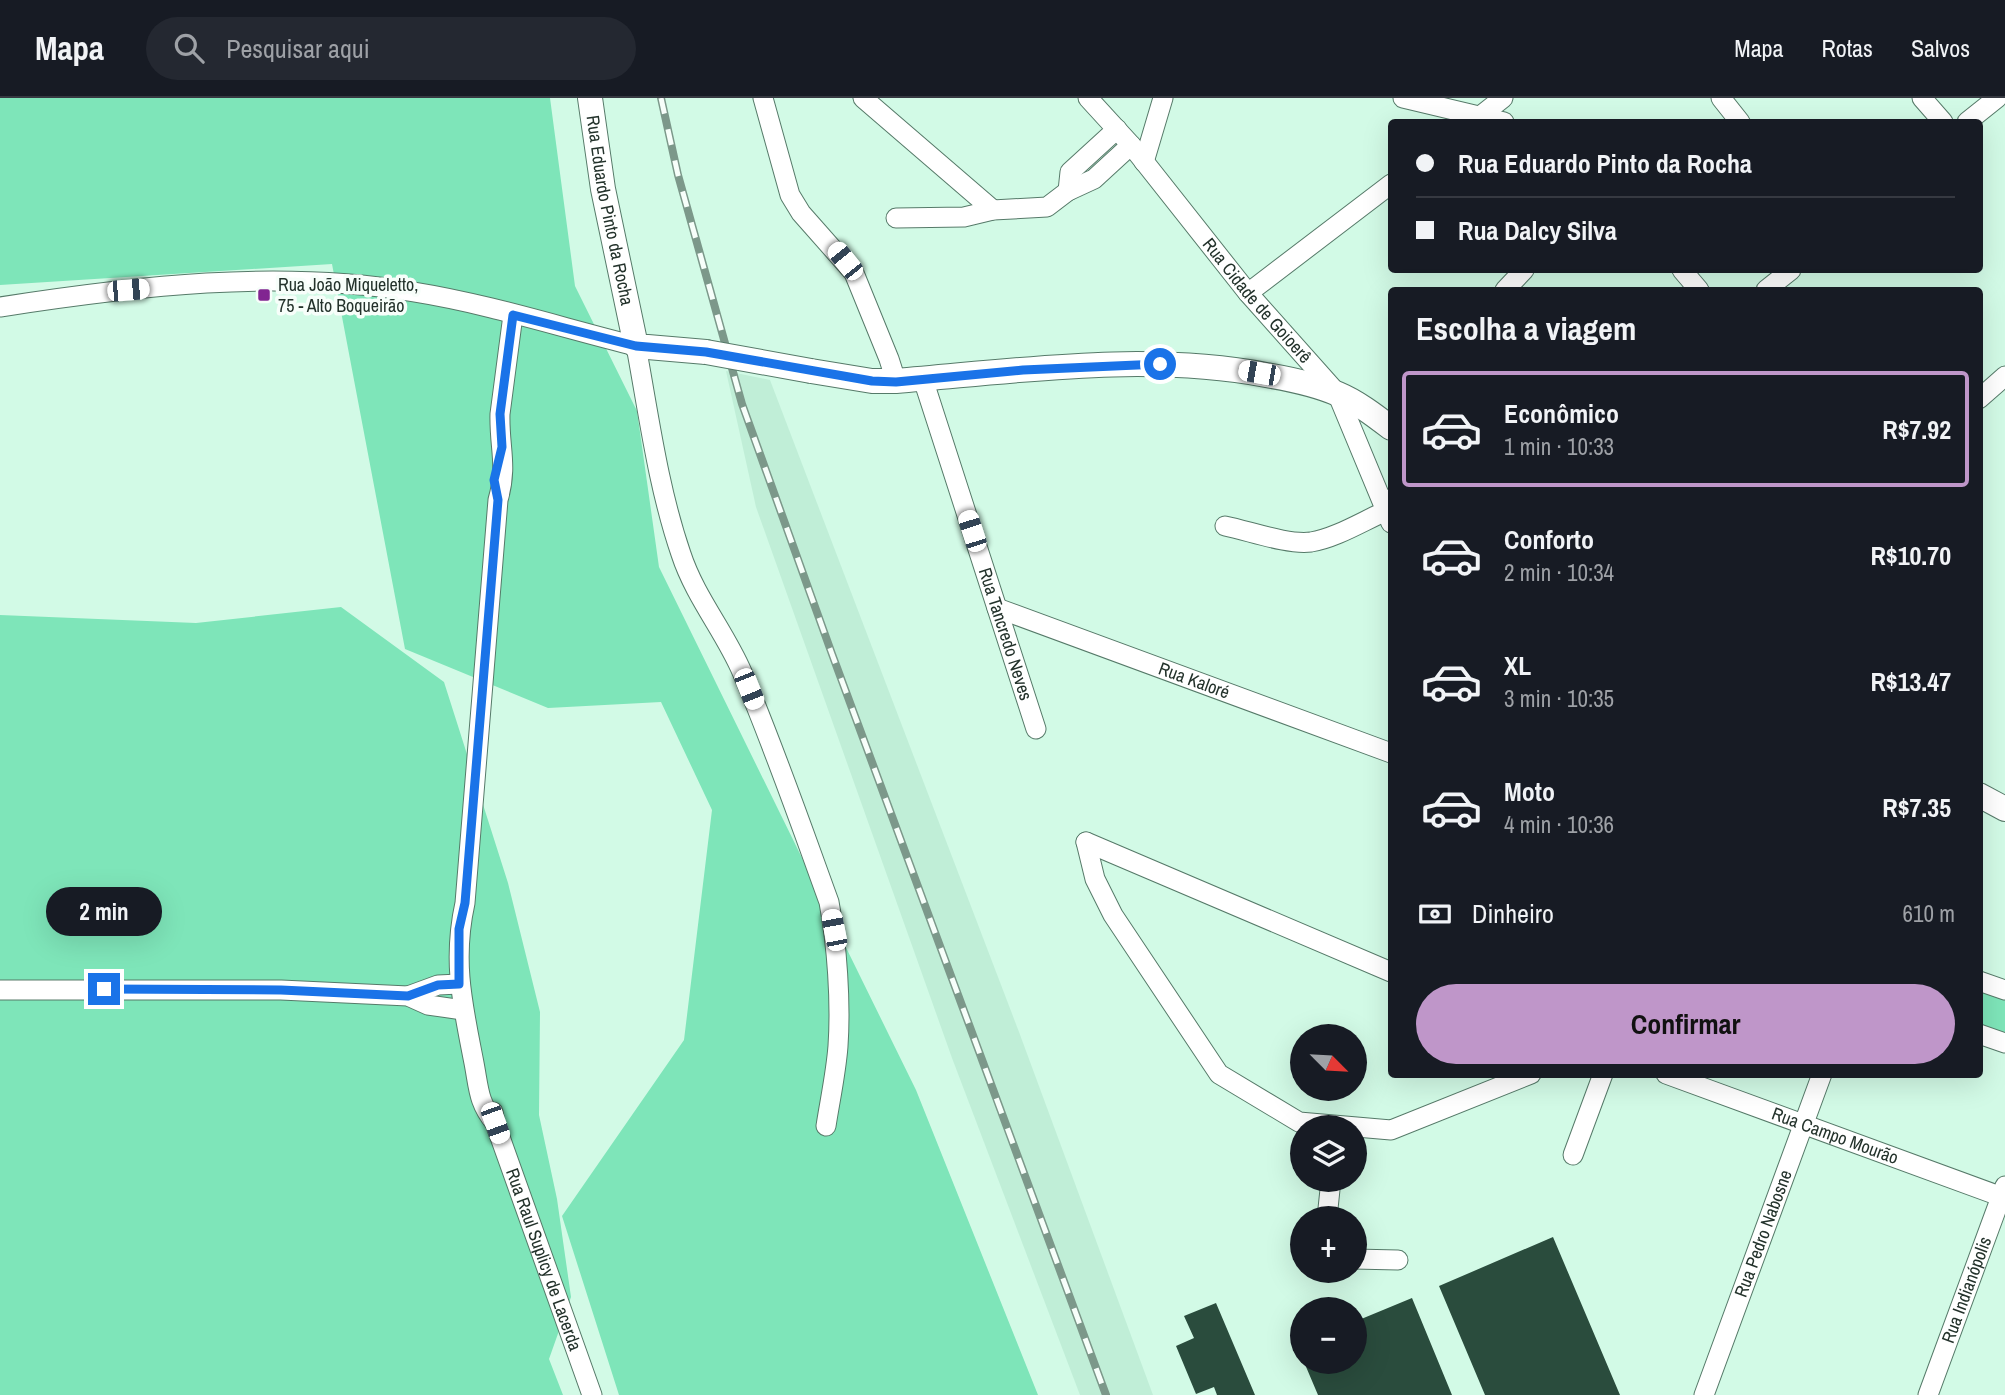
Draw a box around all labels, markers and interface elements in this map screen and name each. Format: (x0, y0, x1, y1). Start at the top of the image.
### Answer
search box (146, 17, 636, 80)
text: Mapa (35, 26, 104, 70)
icon: search (170, 29, 208, 67)
text: Pesquisar aqui (226, 31, 370, 66)
text: Mapa (1734, 32, 1784, 64)
text: Rotas (1822, 32, 1873, 64)
text: Salvos (1911, 32, 1970, 64)
street label: Rua Eduardo Pinto da Rocha (581, 113, 640, 308)
text: Rua Eduardo Pinto da Rocha (1458, 146, 1752, 181)
text: Rua Dalcy Silva (1458, 213, 1617, 248)
street label: Rua Cidade de Goioerê (1197, 233, 1318, 368)
car (824, 238, 867, 284)
place label: Rua João Miqueletto, 75 - Alto Boqueirão (278, 272, 418, 318)
car (107, 278, 150, 302)
marker: Rua João Miqueletto, 75 - Alto Boqueirão (256, 287, 272, 303)
text: Escolha a viagem (1416, 307, 1636, 350)
route start (1144, 348, 1176, 380)
car (1237, 359, 1282, 387)
text: Econômico (1504, 396, 1619, 431)
icon: car (1420, 398, 1483, 461)
text: R$7.92 (1882, 412, 1951, 447)
text: 1 min · 10:33 (1504, 431, 1614, 462)
car (956, 508, 989, 554)
text: Conforto (1504, 522, 1594, 557)
icon: car (1420, 524, 1483, 587)
text: R$10.70 (1870, 538, 1951, 573)
text: 2 min · 10:34 (1504, 557, 1614, 588)
street label: Rua Tancredo Neves (973, 564, 1039, 703)
text: XL (1504, 648, 1531, 683)
icon: car (1420, 650, 1483, 713)
street label: Rua Kaloré (1155, 656, 1233, 705)
text: R$13.47 (1870, 664, 1951, 699)
car (732, 666, 767, 712)
text: 3 min · 10:35 (1504, 683, 1614, 714)
text: Moto (1504, 774, 1555, 809)
icon: car (1420, 776, 1483, 839)
text: R$7.35 (1882, 790, 1951, 825)
text: 4 min · 10:36 (1504, 809, 1614, 840)
callout: 2 min (46, 888, 162, 936)
icon: cash (1416, 895, 1454, 933)
text: 2 min (79, 896, 129, 927)
text: Dinheiro (1472, 896, 1554, 931)
text: 610 m (1903, 898, 1955, 929)
car (820, 907, 849, 953)
route end (88, 973, 120, 1005)
button: Confirmar (1416, 984, 1955, 1064)
north arrow (1290, 1024, 1367, 1101)
map controls (1290, 1024, 1367, 1374)
car (478, 1100, 513, 1146)
street label: Rua Campo Mourão (1768, 1101, 1902, 1170)
button: layers (1290, 1115, 1367, 1192)
street label: Rua Raul Suplicy de Lacerda (500, 1165, 588, 1354)
street label: Rua Pedro Nabosne (1728, 1166, 1798, 1301)
button: + (1290, 1206, 1367, 1283)
street label: Rua Indianópolis (1935, 1233, 1997, 1346)
button: − (1290, 1297, 1367, 1374)

